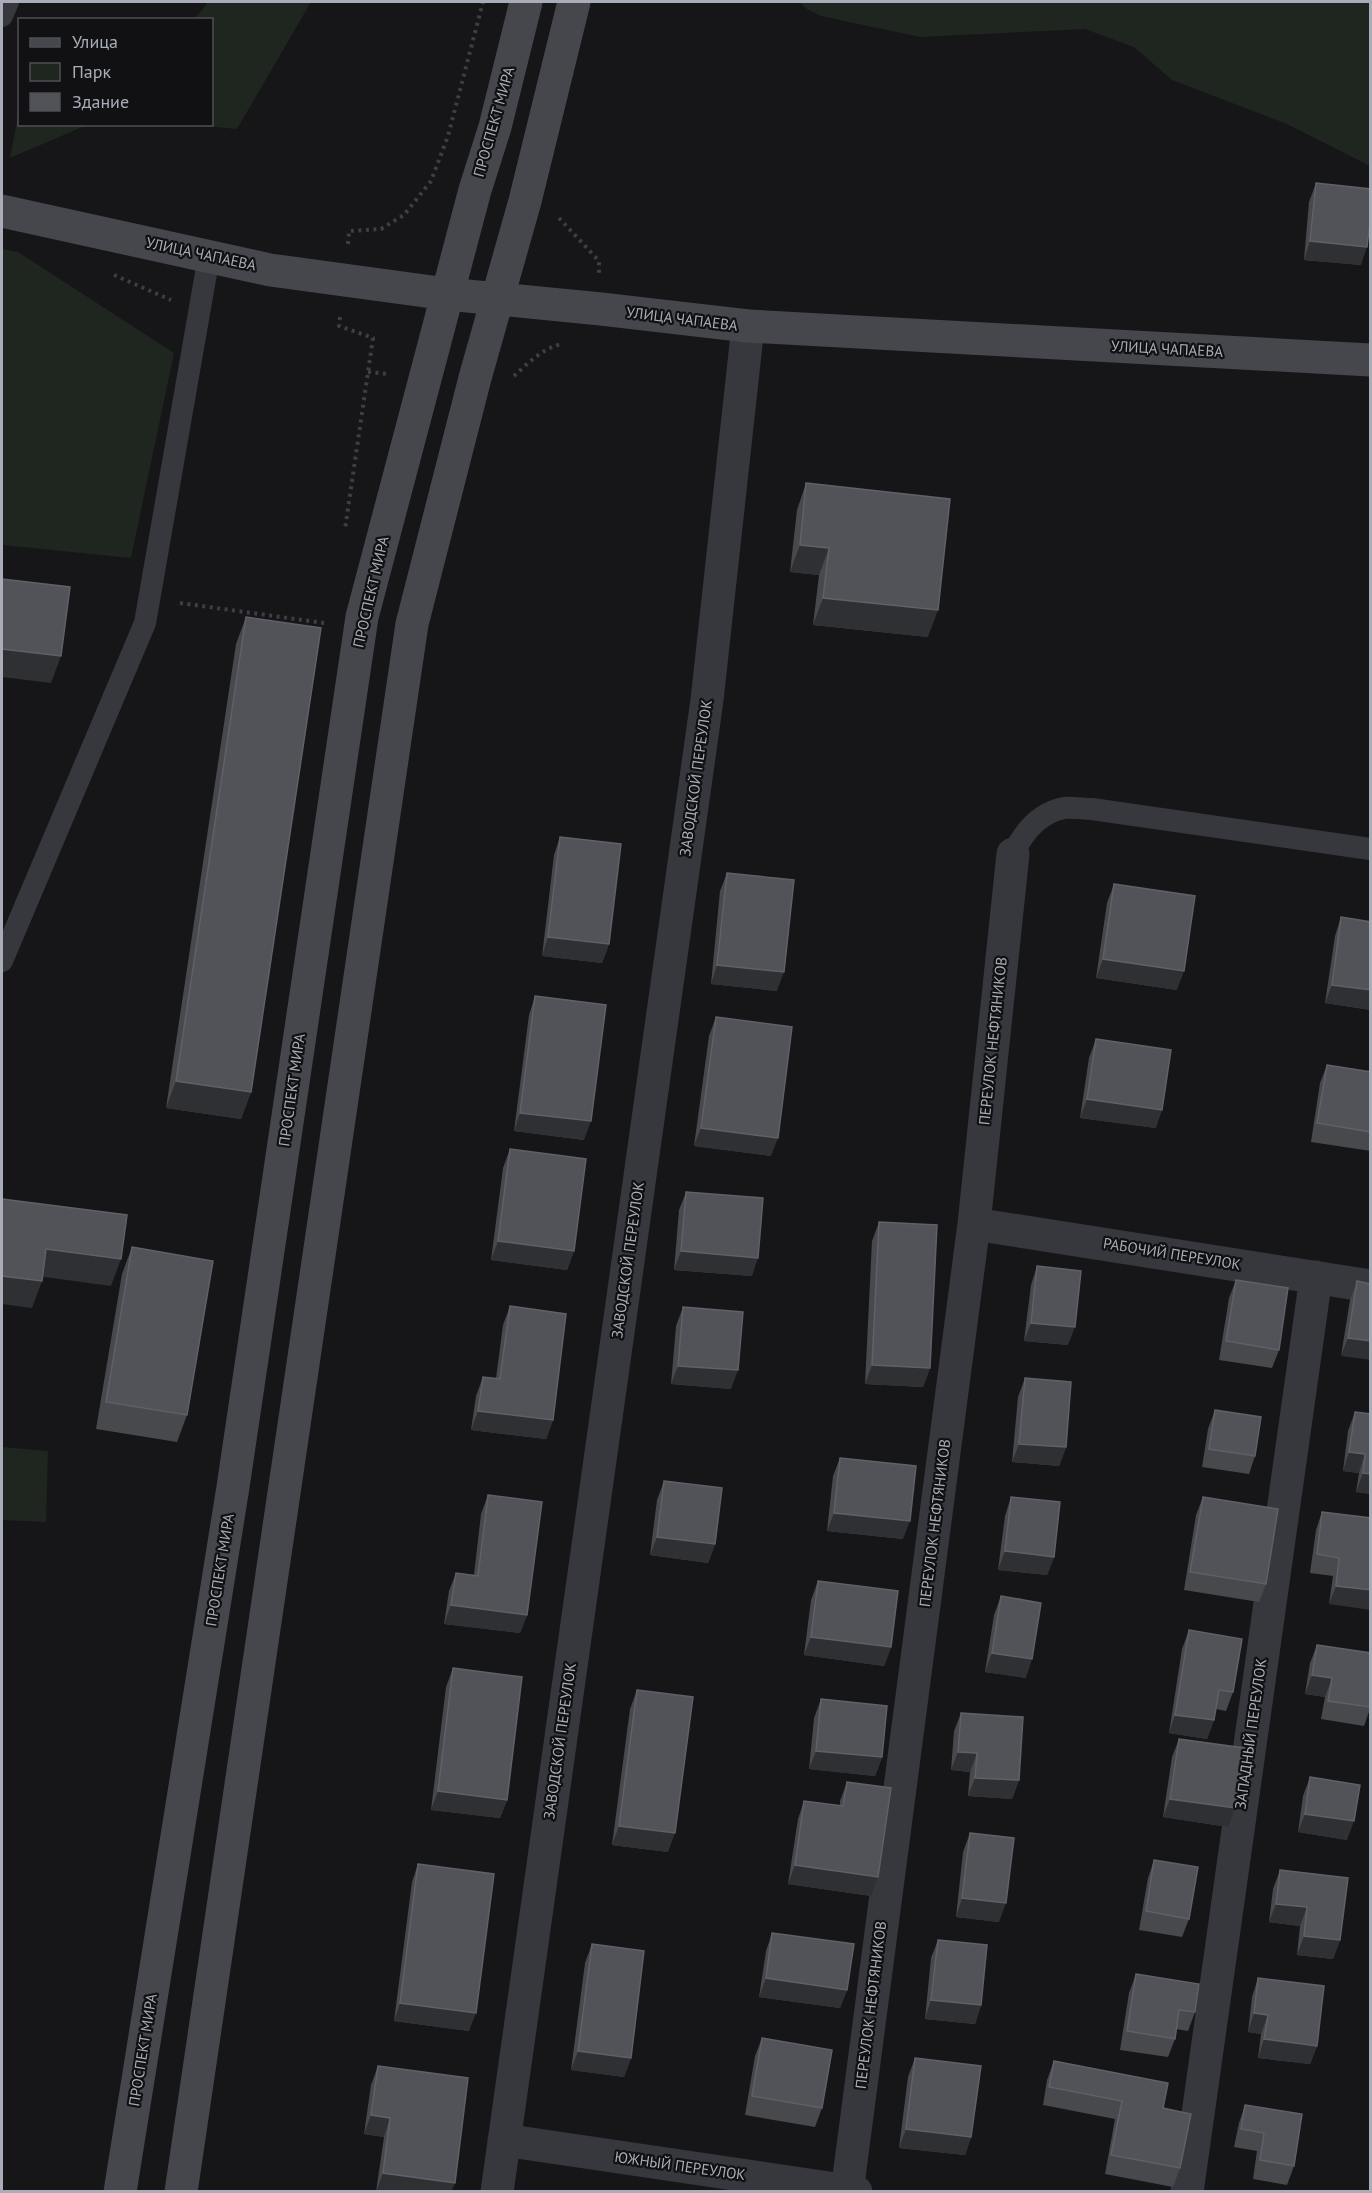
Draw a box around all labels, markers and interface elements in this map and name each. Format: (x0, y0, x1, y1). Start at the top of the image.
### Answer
legend (18, 18, 213, 126)
text: Улица (72, 30, 118, 53)
text: Парк (72, 60, 112, 83)
street label: ПРОСПЕКТ МИРА (469, 64, 518, 179)
text: Здание (72, 90, 129, 113)
street label: УЛИЦА ЧАПАЕВА (144, 233, 258, 274)
street label: УЛИЦА ЧАПАЕВА (625, 302, 739, 335)
street label: УЛИЦА ЧАПАЕВА (1111, 336, 1224, 361)
street label: ПРОСПЕКТ МИРА (348, 534, 393, 649)
street label: ЗАВОДСКОЙ ПЕРЕУЛОК (675, 698, 716, 857)
street label: ПЕРЕУЛОК НЕФТЯНИКОВ (974, 956, 1011, 1126)
street label: ПРОСПЕКТ МИРА (274, 1032, 309, 1148)
street label: ЗАВОДСКОЙ ПЕРЕУЛОК (607, 1180, 648, 1339)
street label: РАБОЧИЙ ПЕРЕУЛОК (1102, 1233, 1242, 1274)
street label: ПЕРЕУЛОК НЕФТЯНИКОВ (915, 1438, 954, 1608)
street label: ПРОСПЕКТ МИРА (201, 1512, 238, 1628)
street label: ЗАПАДНЫЙ ПЕРЕУЛОК (1230, 1657, 1271, 1811)
street label: ЗАВОДСКОЙ ПЕРЕУЛОК (539, 1661, 580, 1820)
street label: ПЕРЕУЛОК НЕФТЯНИКОВ (851, 1920, 890, 2090)
street label: ПРОСПЕКТ МИРА (124, 1992, 161, 2108)
street label: ЮЖНЫЙ ПЕРЕУЛОК (613, 2147, 747, 2184)

